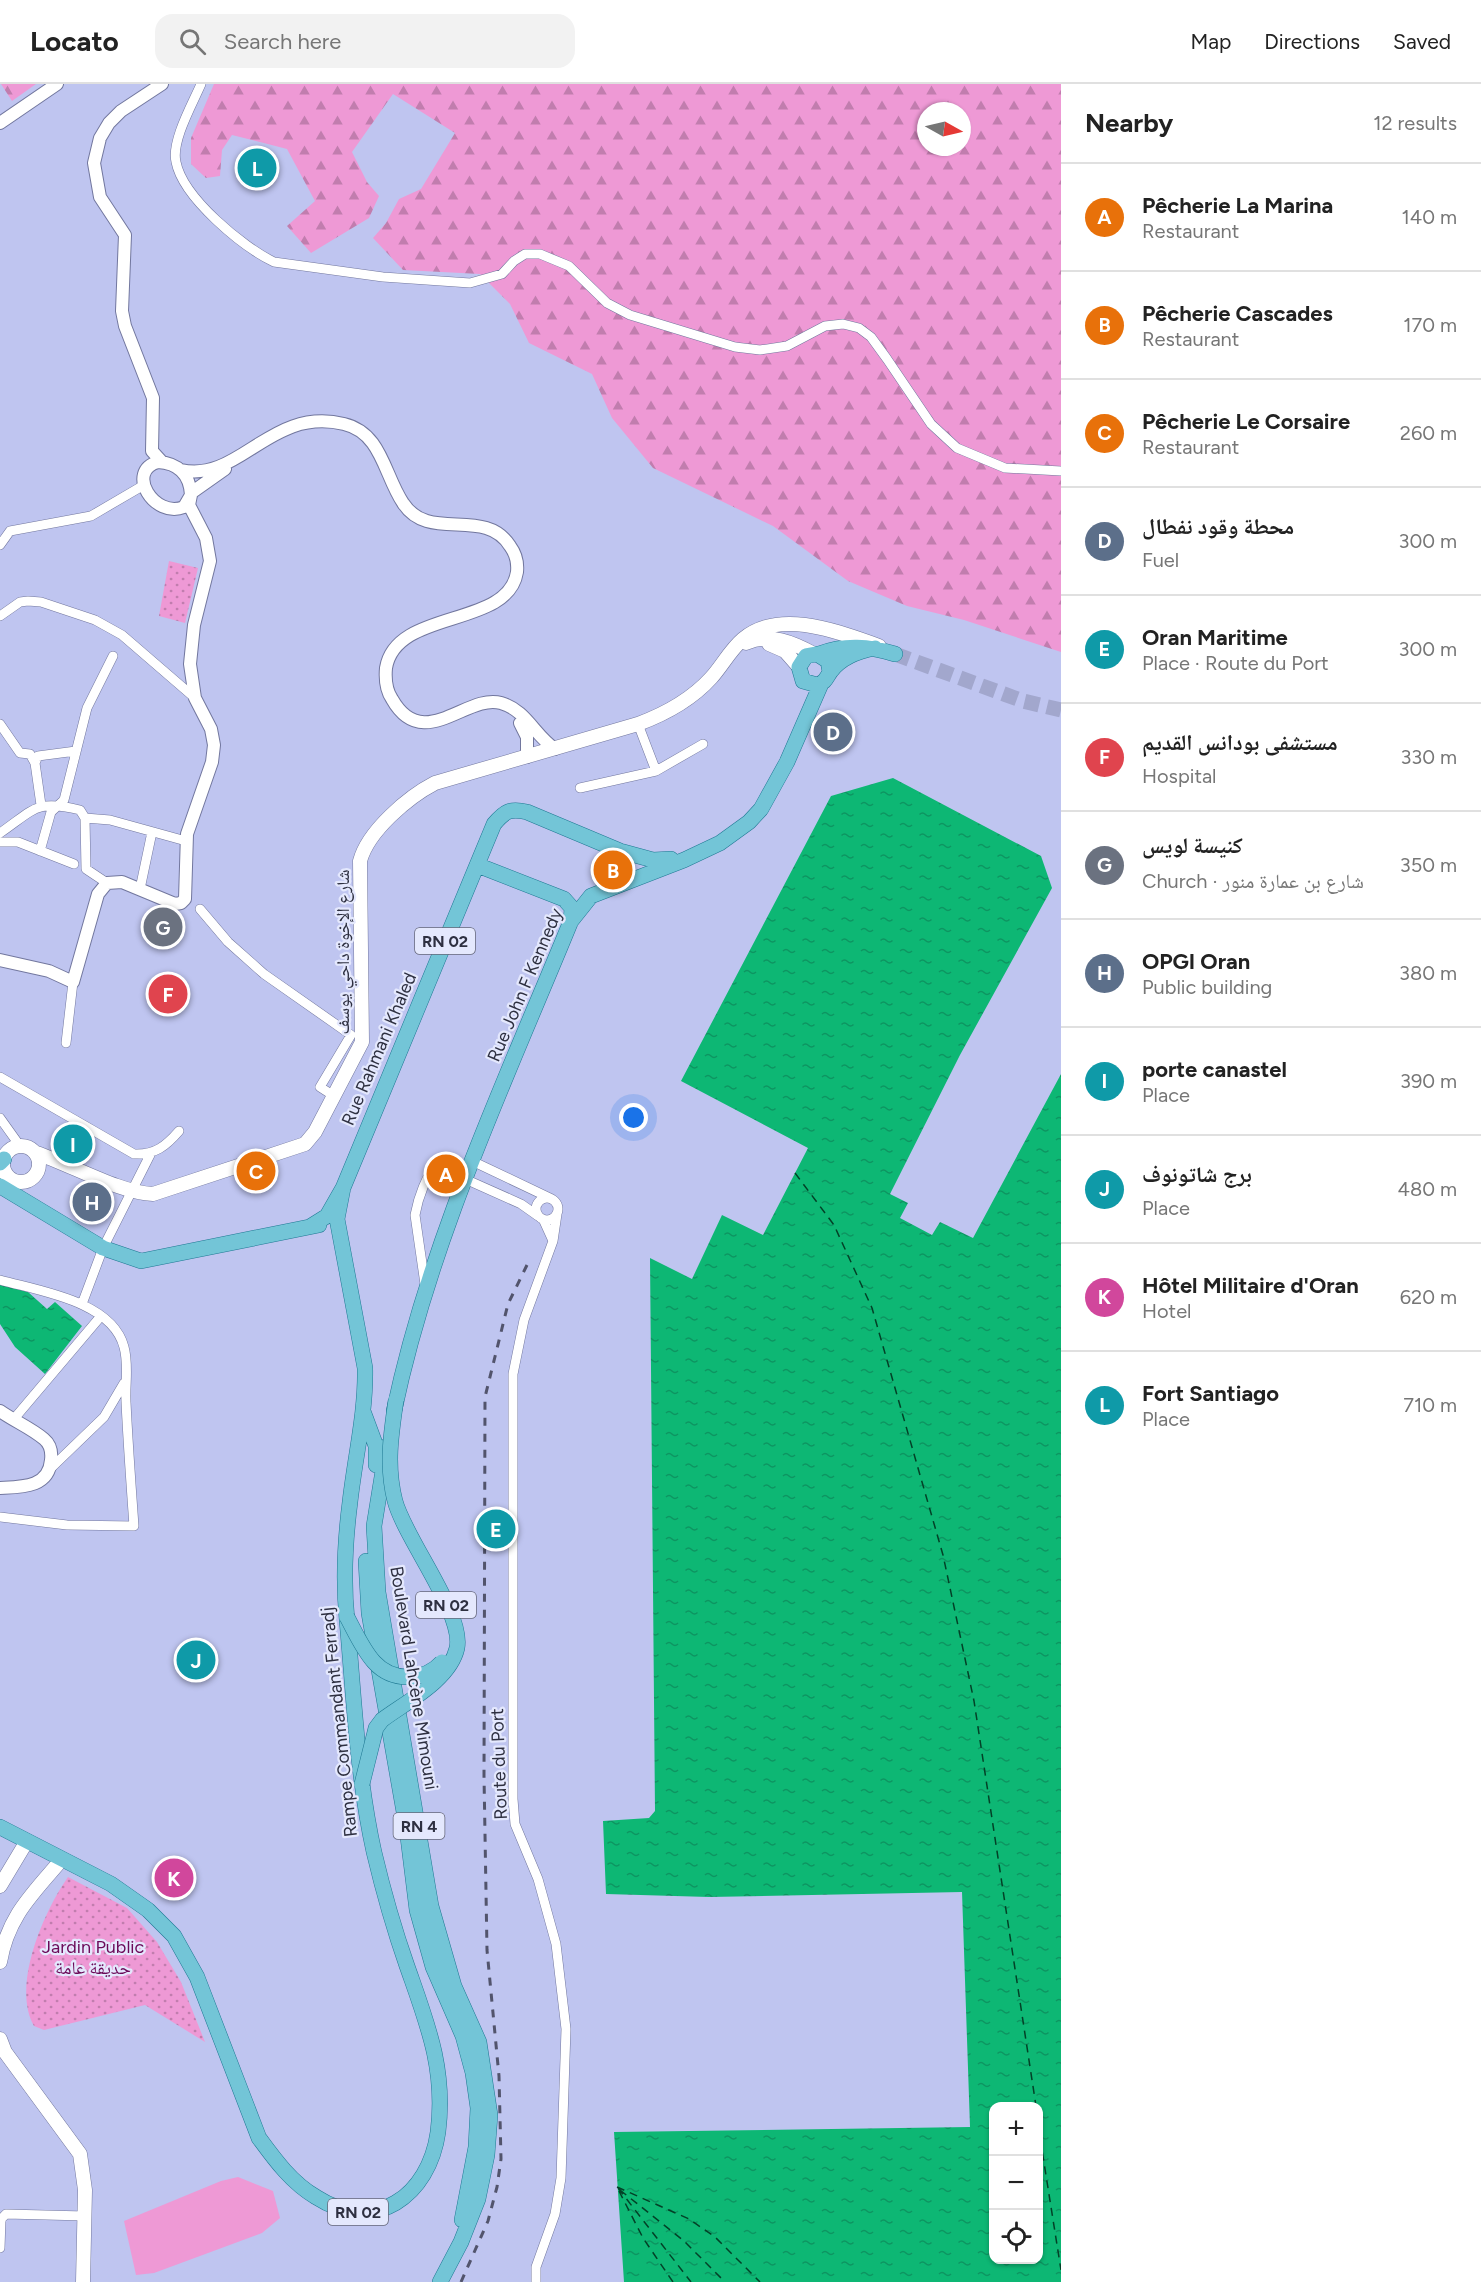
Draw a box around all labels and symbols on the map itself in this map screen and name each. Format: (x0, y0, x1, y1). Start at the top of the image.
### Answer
north arrow (917, 102, 971, 156)
pin: L (238, 146, 276, 190)
pin: D (814, 710, 852, 754)
pin: B (594, 848, 632, 892)
street label: شارع الإخوة داحي يوسف (332, 869, 358, 1035)
pin: G (144, 904, 182, 950)
street label: Rue John F Kennedy (483, 904, 567, 1065)
road number: RN 02 (415, 928, 475, 954)
street label: Rue Rahmani Khaled (337, 969, 421, 1129)
pin: F (148, 972, 188, 1016)
your location (619, 1103, 648, 1132)
pin: I (54, 1122, 92, 1166)
pin: C (236, 1148, 276, 1194)
pin: A (426, 1152, 466, 1196)
pin: H (72, 1180, 112, 1224)
pin: E (476, 1506, 516, 1552)
street label: Boulevard Lahcène Mimouni (385, 1564, 443, 1792)
road number: RN 02 (416, 1592, 476, 1618)
street label: Rampe Commandant Ferradj (316, 1606, 362, 1838)
pin: J (176, 1638, 216, 1682)
street label: Route du Port (486, 1708, 512, 1820)
road number: RN 4 (394, 1813, 444, 1839)
pin: K (154, 1856, 194, 1900)
park label: Jardin Public حديقة عامة (42, 1936, 145, 1979)
road number: RN 02 (328, 2199, 388, 2225)

